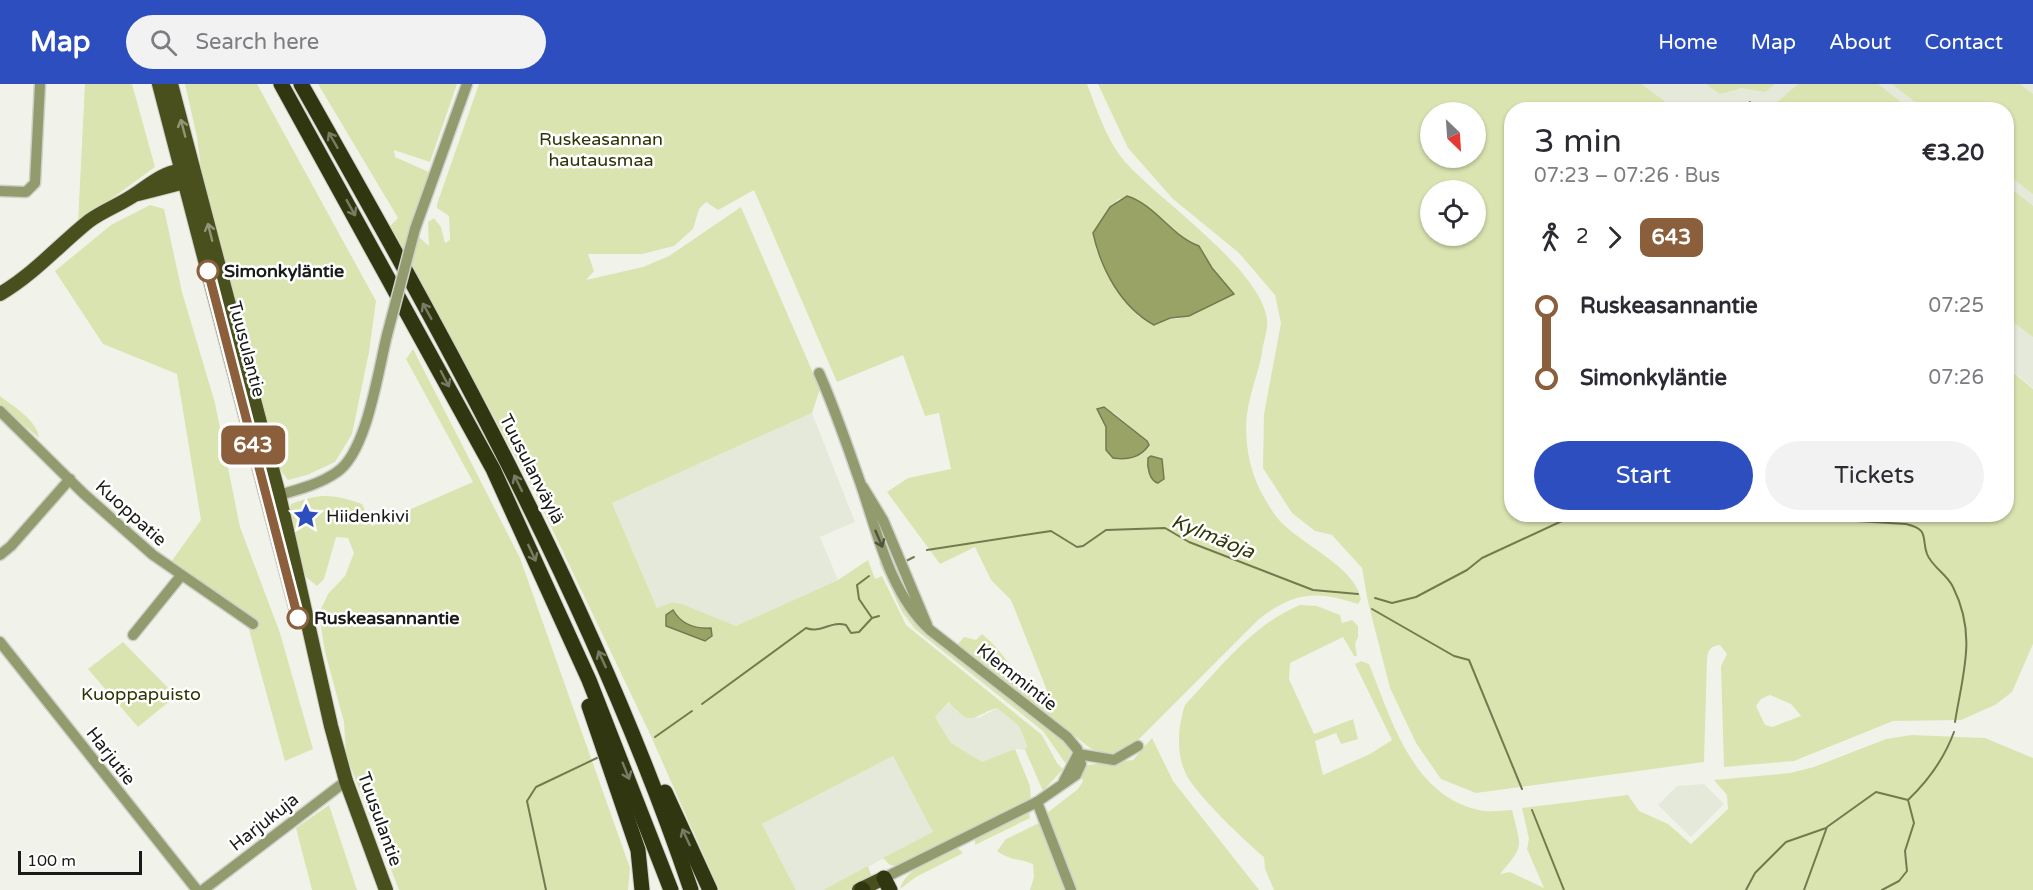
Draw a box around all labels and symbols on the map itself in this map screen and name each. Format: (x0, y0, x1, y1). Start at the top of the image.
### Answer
north arrow (1420, 102, 1486, 168)
one-way arrow (177, 119, 188, 138)
park label: Ruskeasannan hautausmaa (539, 128, 663, 171)
one-way arrow (326, 132, 338, 149)
one-way arrow (345, 199, 357, 216)
one-way arrow (204, 223, 216, 242)
marker: Simonkyläntie (197, 260, 219, 282)
place label: Simonkyläntie (224, 260, 344, 282)
street label: Tuusulantie (224, 299, 270, 399)
one-way arrow (421, 302, 432, 320)
one-way arrow (440, 369, 451, 387)
street label: Tuusulanväylä (495, 410, 569, 528)
line badge: 643 (218, 426, 288, 464)
street label: Kuoppatie (91, 475, 171, 551)
one-way arrow (511, 475, 523, 493)
place icon: Hiidenkivi (291, 501, 321, 531)
place label: Hiidenkivi (326, 505, 409, 527)
water label: Kylmäoja (1168, 509, 1258, 565)
one-way arrow (874, 529, 885, 548)
one-way arrow (526, 544, 538, 562)
marker: Ruskeasannantie (287, 607, 309, 629)
place label: Ruskeasannantie (314, 607, 459, 629)
street label: Klemmintie (972, 639, 1062, 715)
one-way arrow (596, 651, 607, 669)
park label: Kuoppapuisto (81, 683, 201, 705)
street label: Harjutie (81, 723, 141, 789)
one-way arrow (621, 761, 632, 780)
street label: Tuusulantie (353, 769, 407, 869)
street label: Harjukuja (225, 788, 303, 856)
one-way arrow (679, 828, 691, 846)
scale bar (18, 848, 142, 876)

